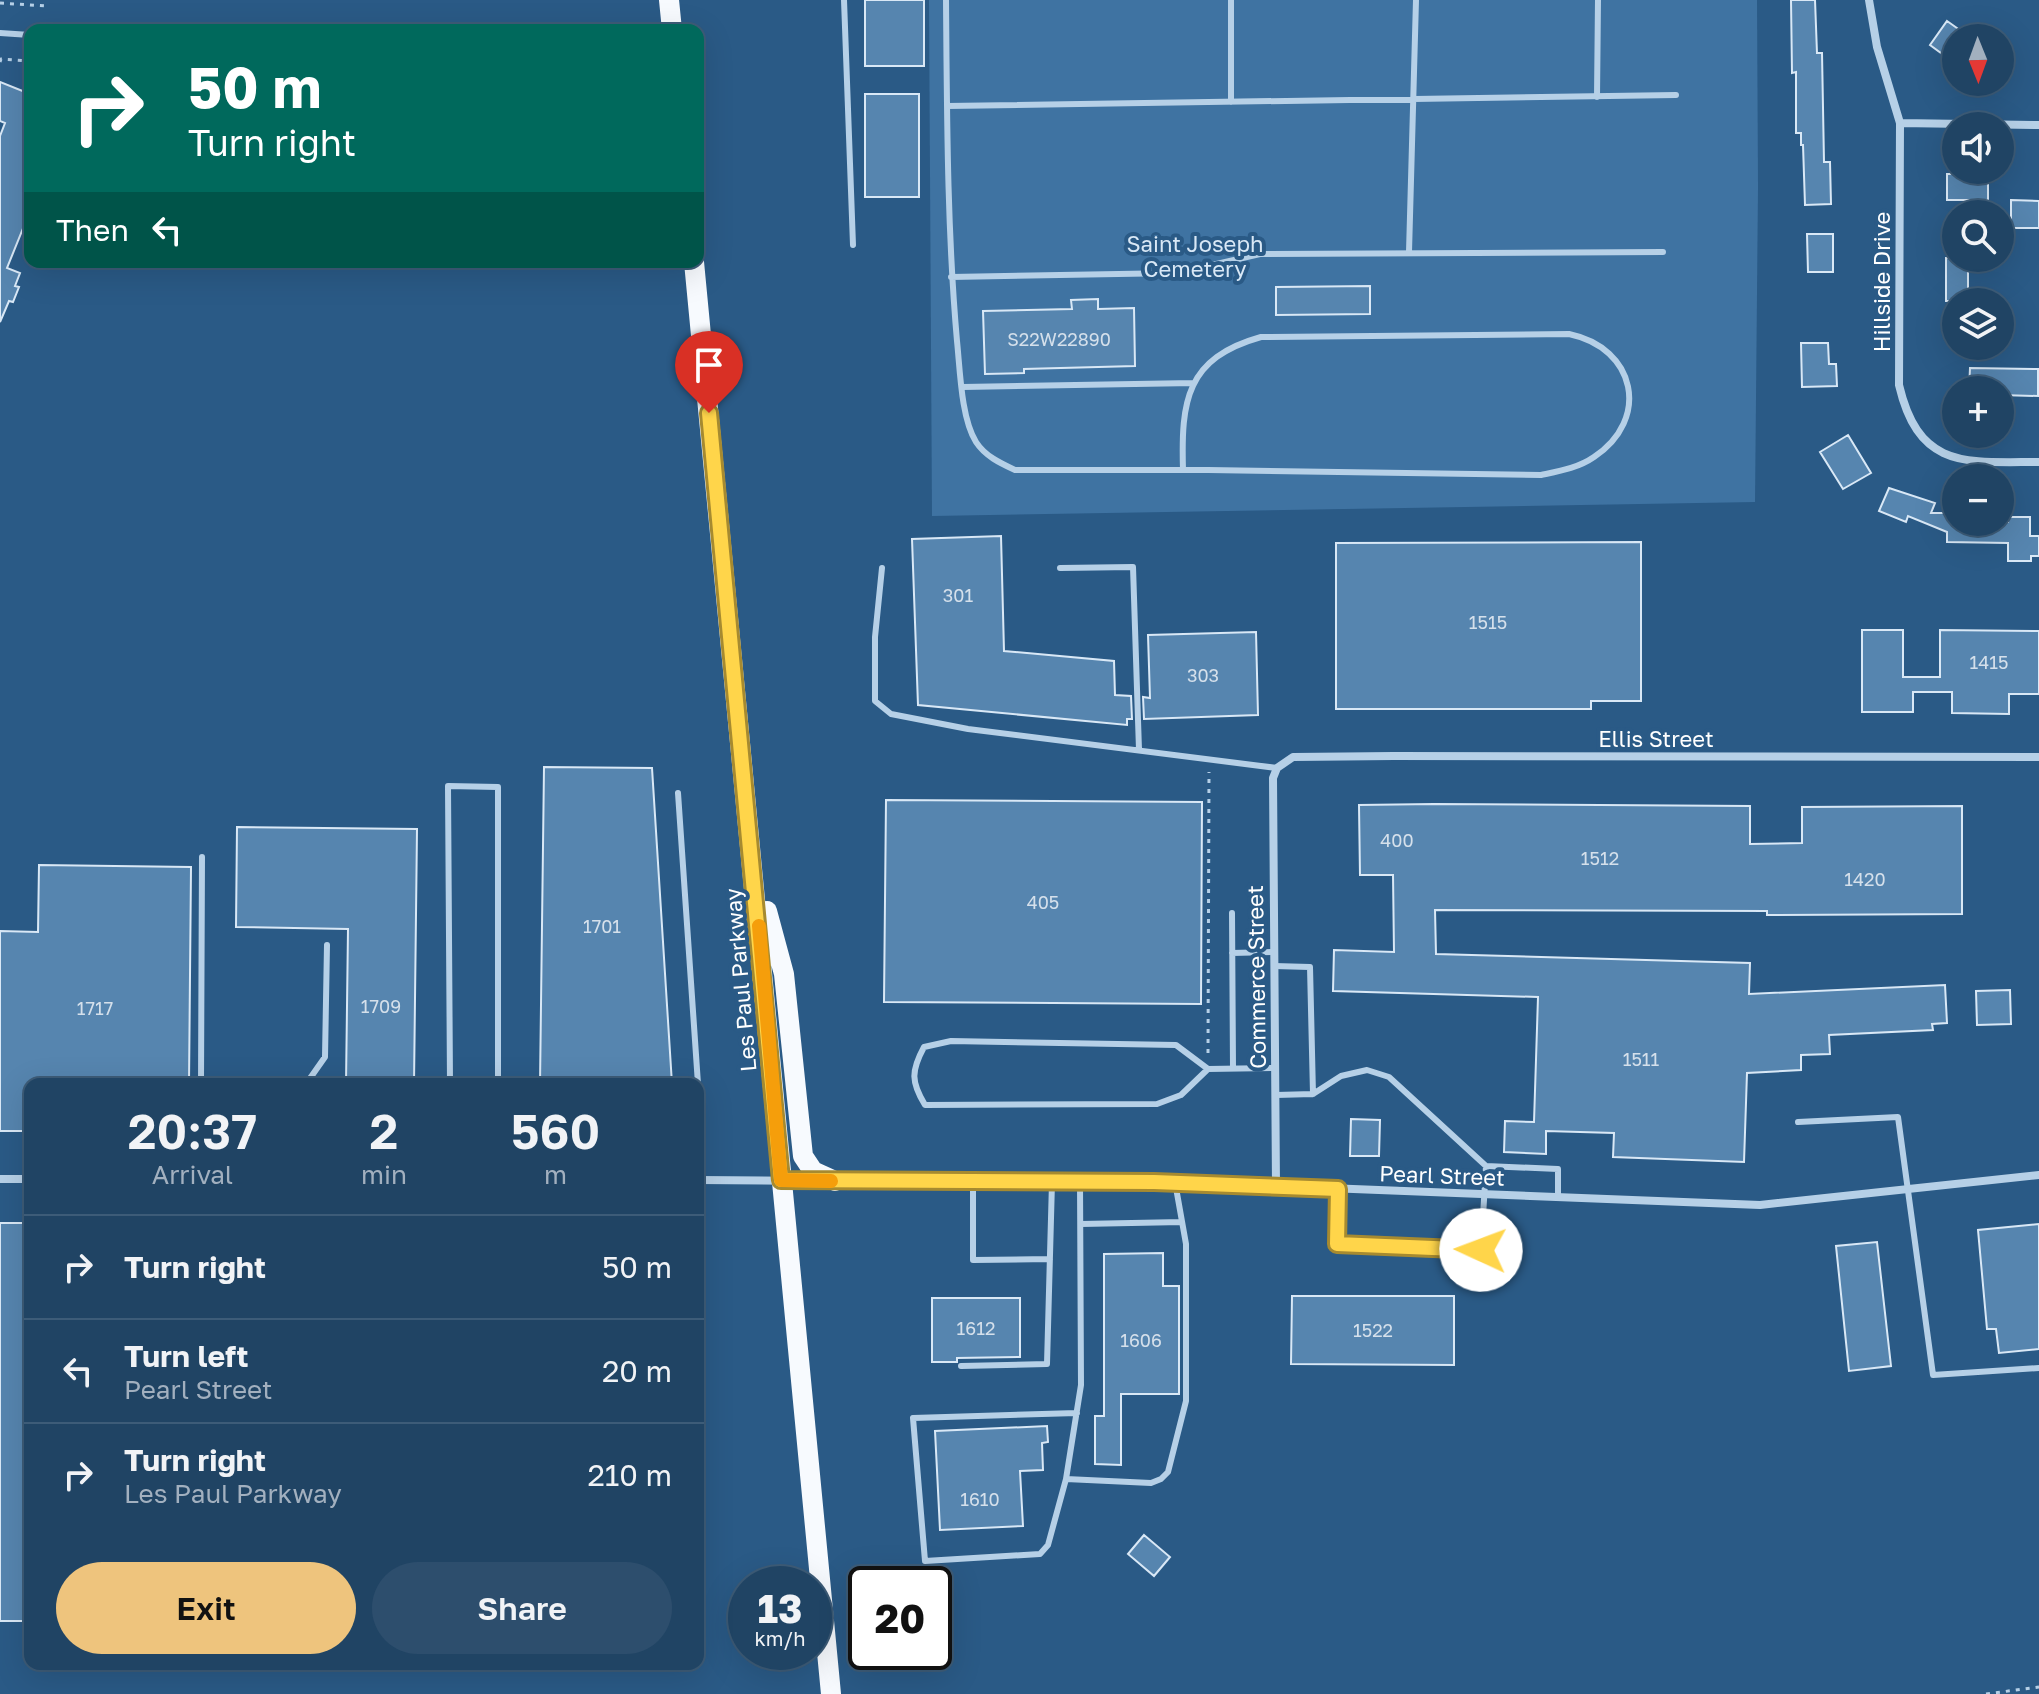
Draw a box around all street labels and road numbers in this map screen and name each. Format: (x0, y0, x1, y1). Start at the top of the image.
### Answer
street label: Hillside Drive (1868, 212, 1895, 352)
street label: Ellis Street (1598, 725, 1714, 752)
street label: Commerce Street (1241, 885, 1271, 1069)
street label: Les Paul Parkway (719, 887, 761, 1073)
street label: Pearl Street (1379, 1159, 1505, 1191)

